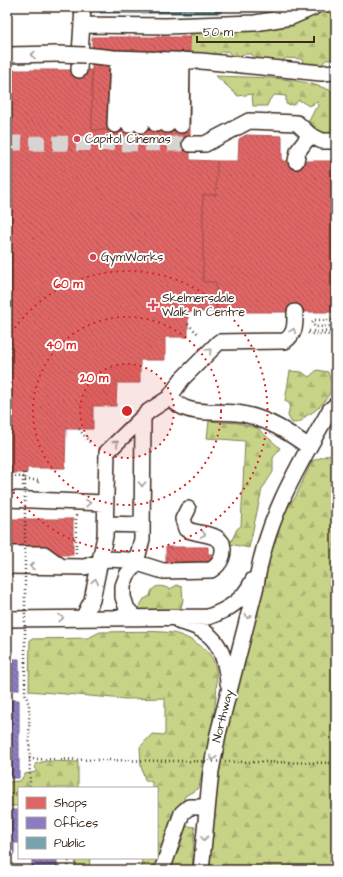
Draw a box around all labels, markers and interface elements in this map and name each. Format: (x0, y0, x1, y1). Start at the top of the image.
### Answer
scale bar (197, 18, 314, 44)
text: 50 m (203, 24, 234, 41)
one-way arrow (30, 51, 36, 59)
place label: Capitol Cinemas (85, 131, 171, 148)
marker: Capitol Cinemas (72, 134, 82, 144)
place label: GymWorks (101, 249, 163, 267)
marker: GymWorks (88, 252, 98, 262)
text: 60 m (53, 276, 83, 293)
place label: Skelmersdale Walk In Centre (162, 290, 246, 321)
marker: Skelmersdale Walk In Centre (147, 299, 159, 311)
one-way arrow (288, 327, 296, 334)
text: 40 m (46, 337, 77, 354)
one-way arrow (204, 348, 212, 356)
text: 20 m (79, 370, 109, 387)
centre of rings (120, 404, 134, 418)
one-way arrow (111, 440, 119, 447)
one-way arrow (138, 481, 147, 487)
one-way arrow (85, 499, 91, 507)
one-way arrow (200, 529, 206, 538)
one-way arrow (29, 562, 35, 570)
one-way arrow (91, 578, 99, 584)
one-way arrow (245, 613, 253, 619)
one-way arrow (58, 614, 64, 622)
street label: Northway (208, 687, 239, 745)
one-way arrow (210, 755, 218, 761)
legend (18, 787, 158, 859)
text: Shops (54, 795, 87, 812)
text: Offices (54, 815, 98, 832)
text: Public (54, 835, 86, 852)
one-way arrow (199, 835, 208, 841)

